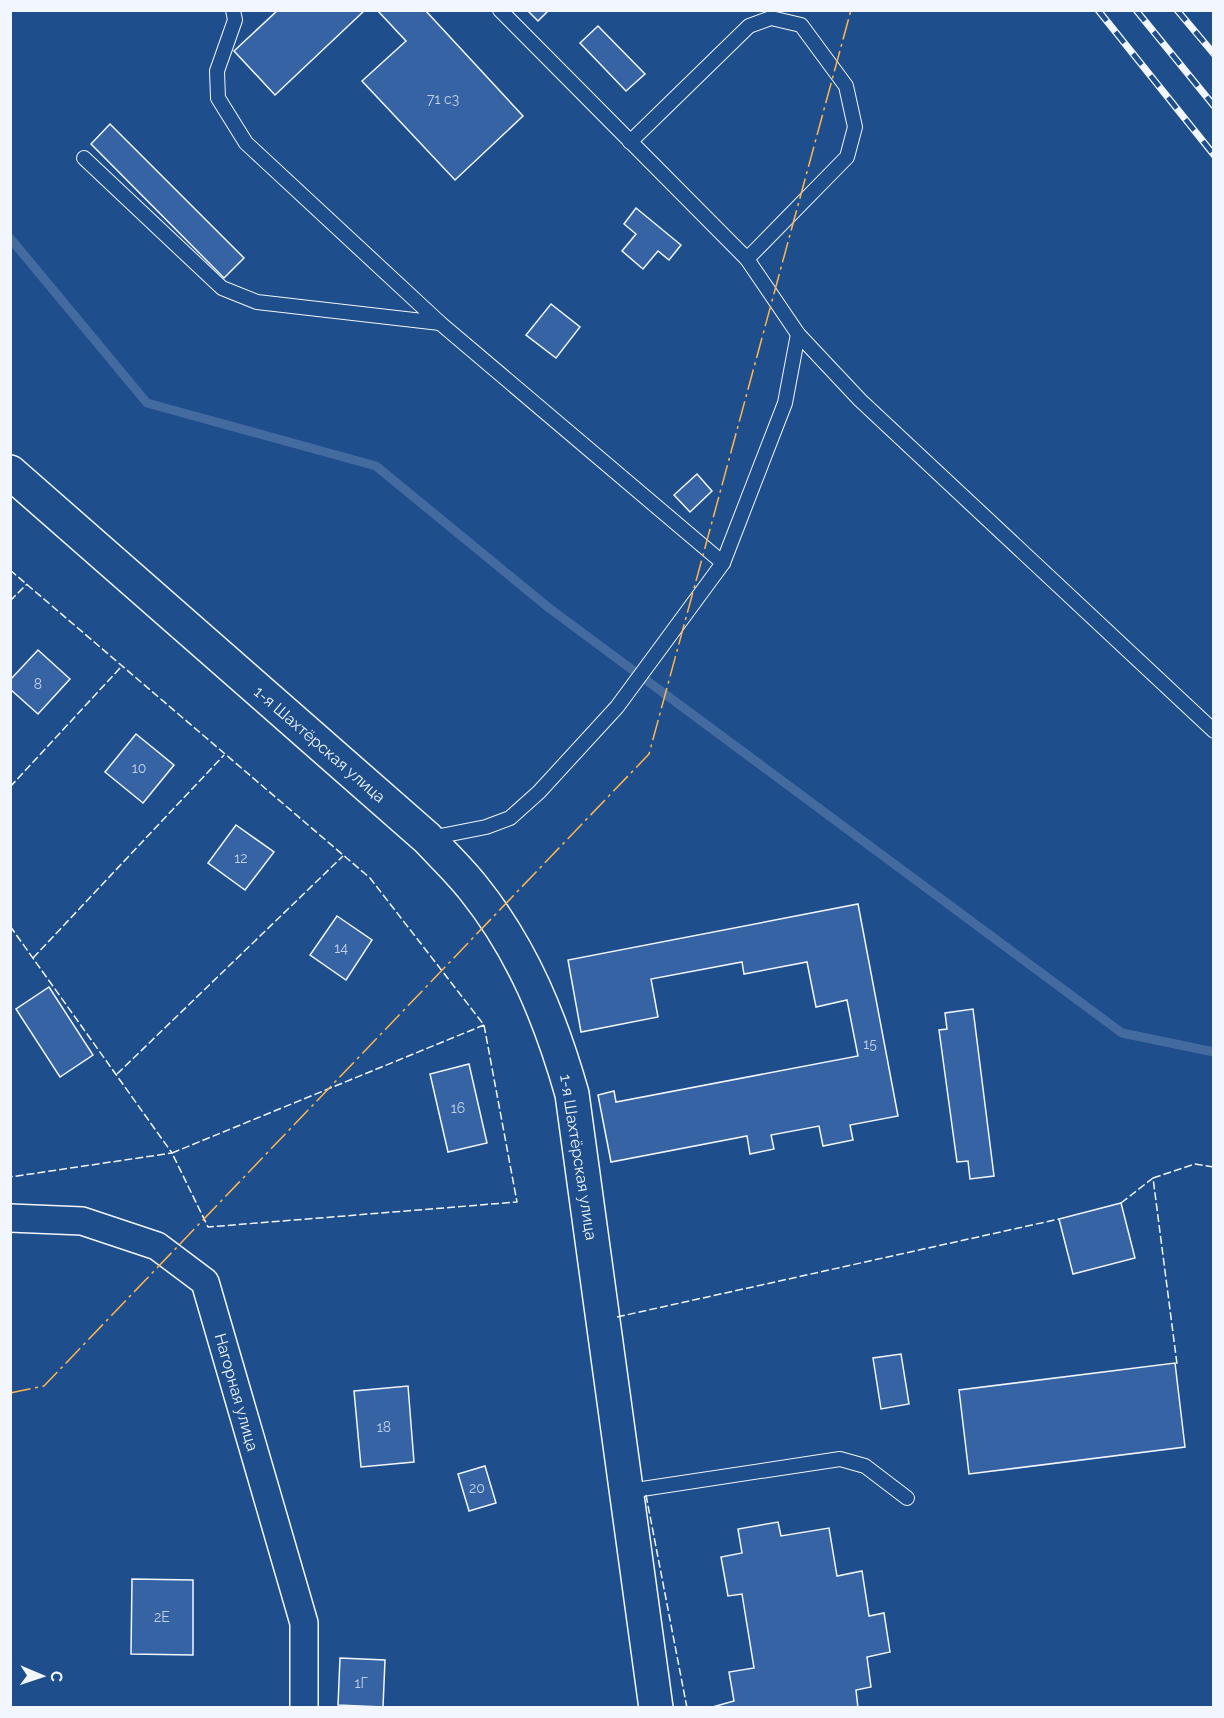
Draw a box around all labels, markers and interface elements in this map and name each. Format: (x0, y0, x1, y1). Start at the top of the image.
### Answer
house number: 71 с3 (427, 91, 459, 107)
house number: 8 (34, 676, 42, 692)
street label: 1-я Шахтёрская улица (250, 682, 389, 807)
house number: 10 (132, 760, 146, 776)
house number: 12 (234, 850, 248, 866)
house number: 14 (334, 940, 348, 956)
house number: 15 (863, 1036, 877, 1052)
street label: 1-я Шахтёрская улица (556, 1073, 601, 1241)
house number: 16 (451, 1100, 465, 1116)
street label: Нагорная улица (211, 1331, 262, 1453)
house number: 18 (377, 1419, 391, 1435)
house number: 20 (469, 1480, 485, 1496)
house number: 2Е (154, 1609, 170, 1625)
north arrow (12, 1646, 72, 1706)
text: С (47, 1671, 66, 1682)
house number: 1Г (354, 1675, 368, 1691)

